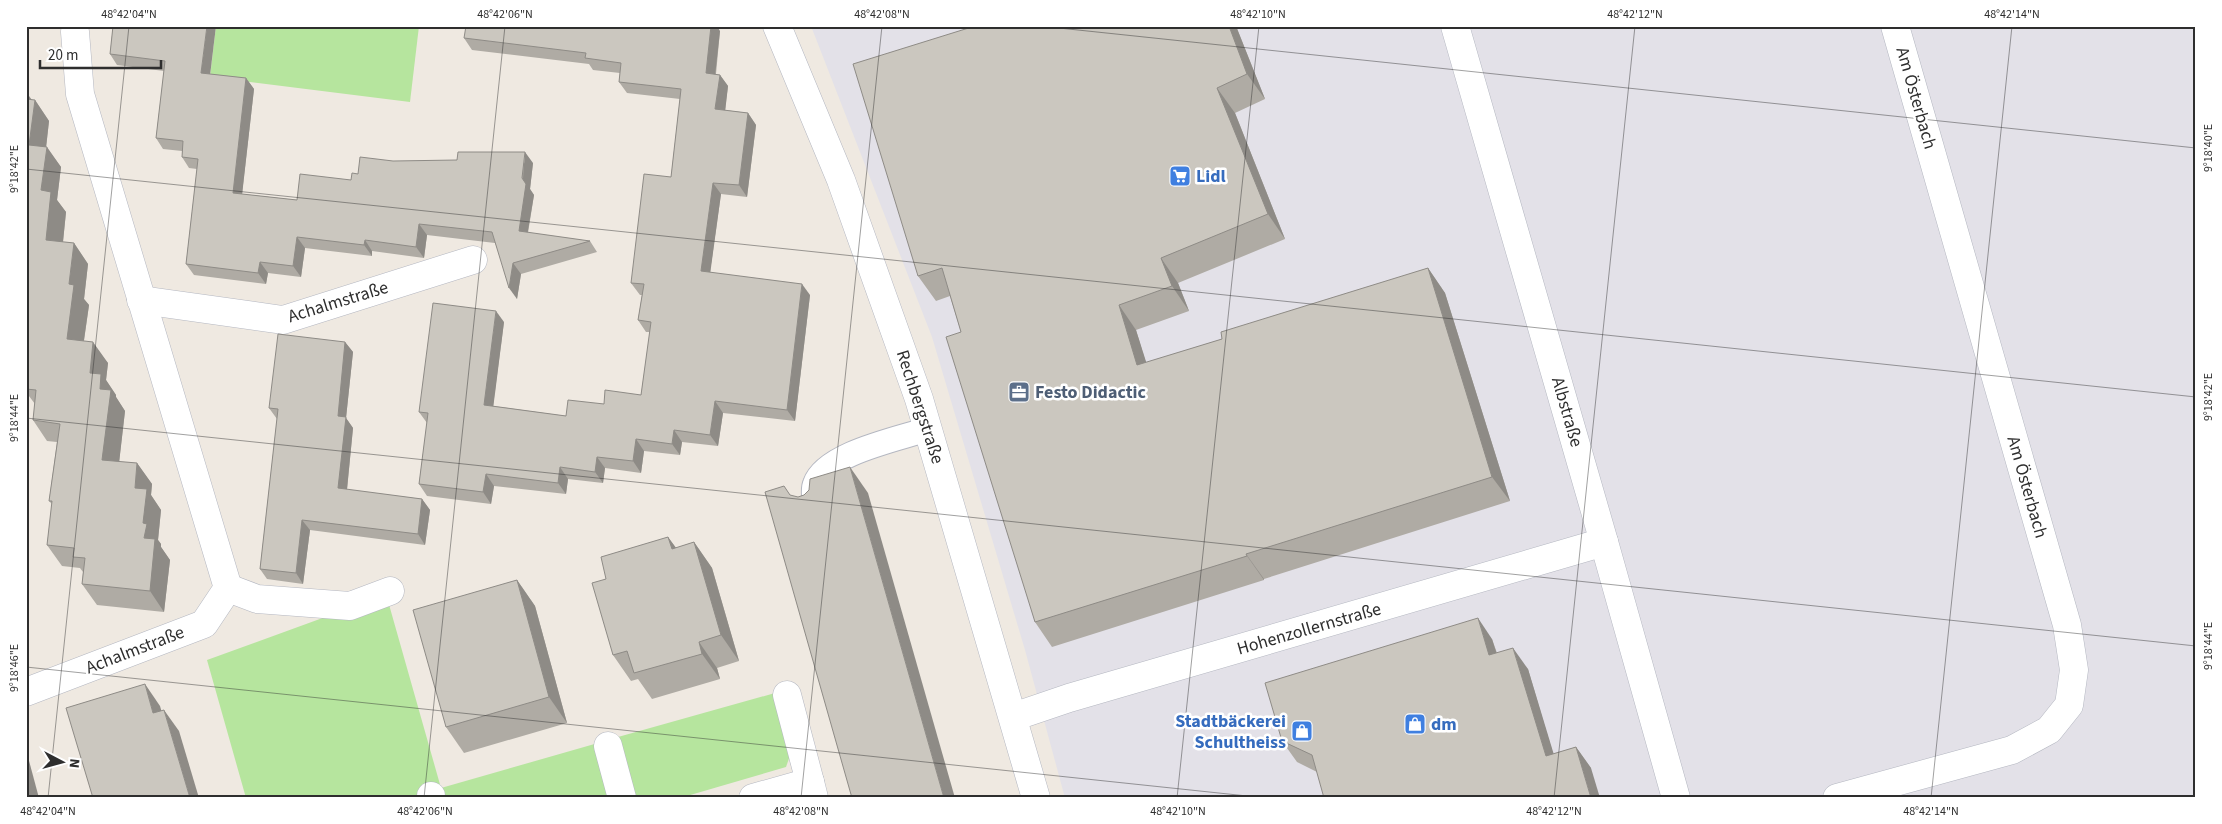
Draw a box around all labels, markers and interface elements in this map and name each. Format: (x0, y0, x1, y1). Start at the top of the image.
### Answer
text: 48°42'04"N (101, 6, 157, 23)
text: 48°42'06"N (477, 6, 533, 23)
text: 48°42'08"N (854, 6, 910, 23)
text: 48°42'10"N (1230, 6, 1286, 23)
text: 48°42'12"N (1607, 6, 1663, 23)
text: 48°42'14"N (1984, 6, 2040, 23)
scale bar (40, 38, 161, 70)
street label: Am Österbach (1889, 44, 1943, 152)
text: 20 m (48, 45, 78, 66)
text: 9°18'40"E (2200, 124, 2217, 172)
text: 9°18'42"E (6, 145, 23, 193)
supermarket icon: Lidl (1168, 164, 1192, 188)
place label: Lidl (1196, 164, 1226, 189)
street label: Achalmstraße (285, 275, 391, 329)
street label: Rechbergstraße (890, 347, 950, 467)
text: 9°18'42"E (2200, 373, 2217, 421)
street label: Albstraße (1545, 374, 1589, 450)
office icon: Festo Didactic (1007, 380, 1031, 404)
place label: Festo Didactic (1035, 380, 1147, 405)
text: 9°18'44"E (6, 394, 23, 442)
street label: Am Österbach (2000, 433, 2054, 541)
street label: Hohenzollernstraße (1234, 596, 1384, 662)
street label: Achalmstraße (82, 620, 188, 680)
text: 9°18'44"E (2200, 622, 2217, 670)
text: 9°18'46"E (6, 644, 23, 692)
place label: Stadtbäckerei Schultheiss (1175, 709, 1286, 755)
shop icon: dm (1403, 712, 1427, 736)
place label: dm (1431, 712, 1457, 737)
shop icon: Stadtbäckerei Schultheiss (1290, 719, 1314, 743)
north arrow (38, 736, 88, 786)
text: N (64, 758, 84, 769)
text: 48°42'04"N (20, 803, 76, 820)
text: 48°42'06"N (397, 803, 453, 820)
text: 48°42'08"N (773, 803, 829, 820)
text: 48°42'10"N (1150, 803, 1206, 820)
text: 48°42'12"N (1526, 803, 1582, 820)
text: 48°42'14"N (1903, 803, 1959, 820)

